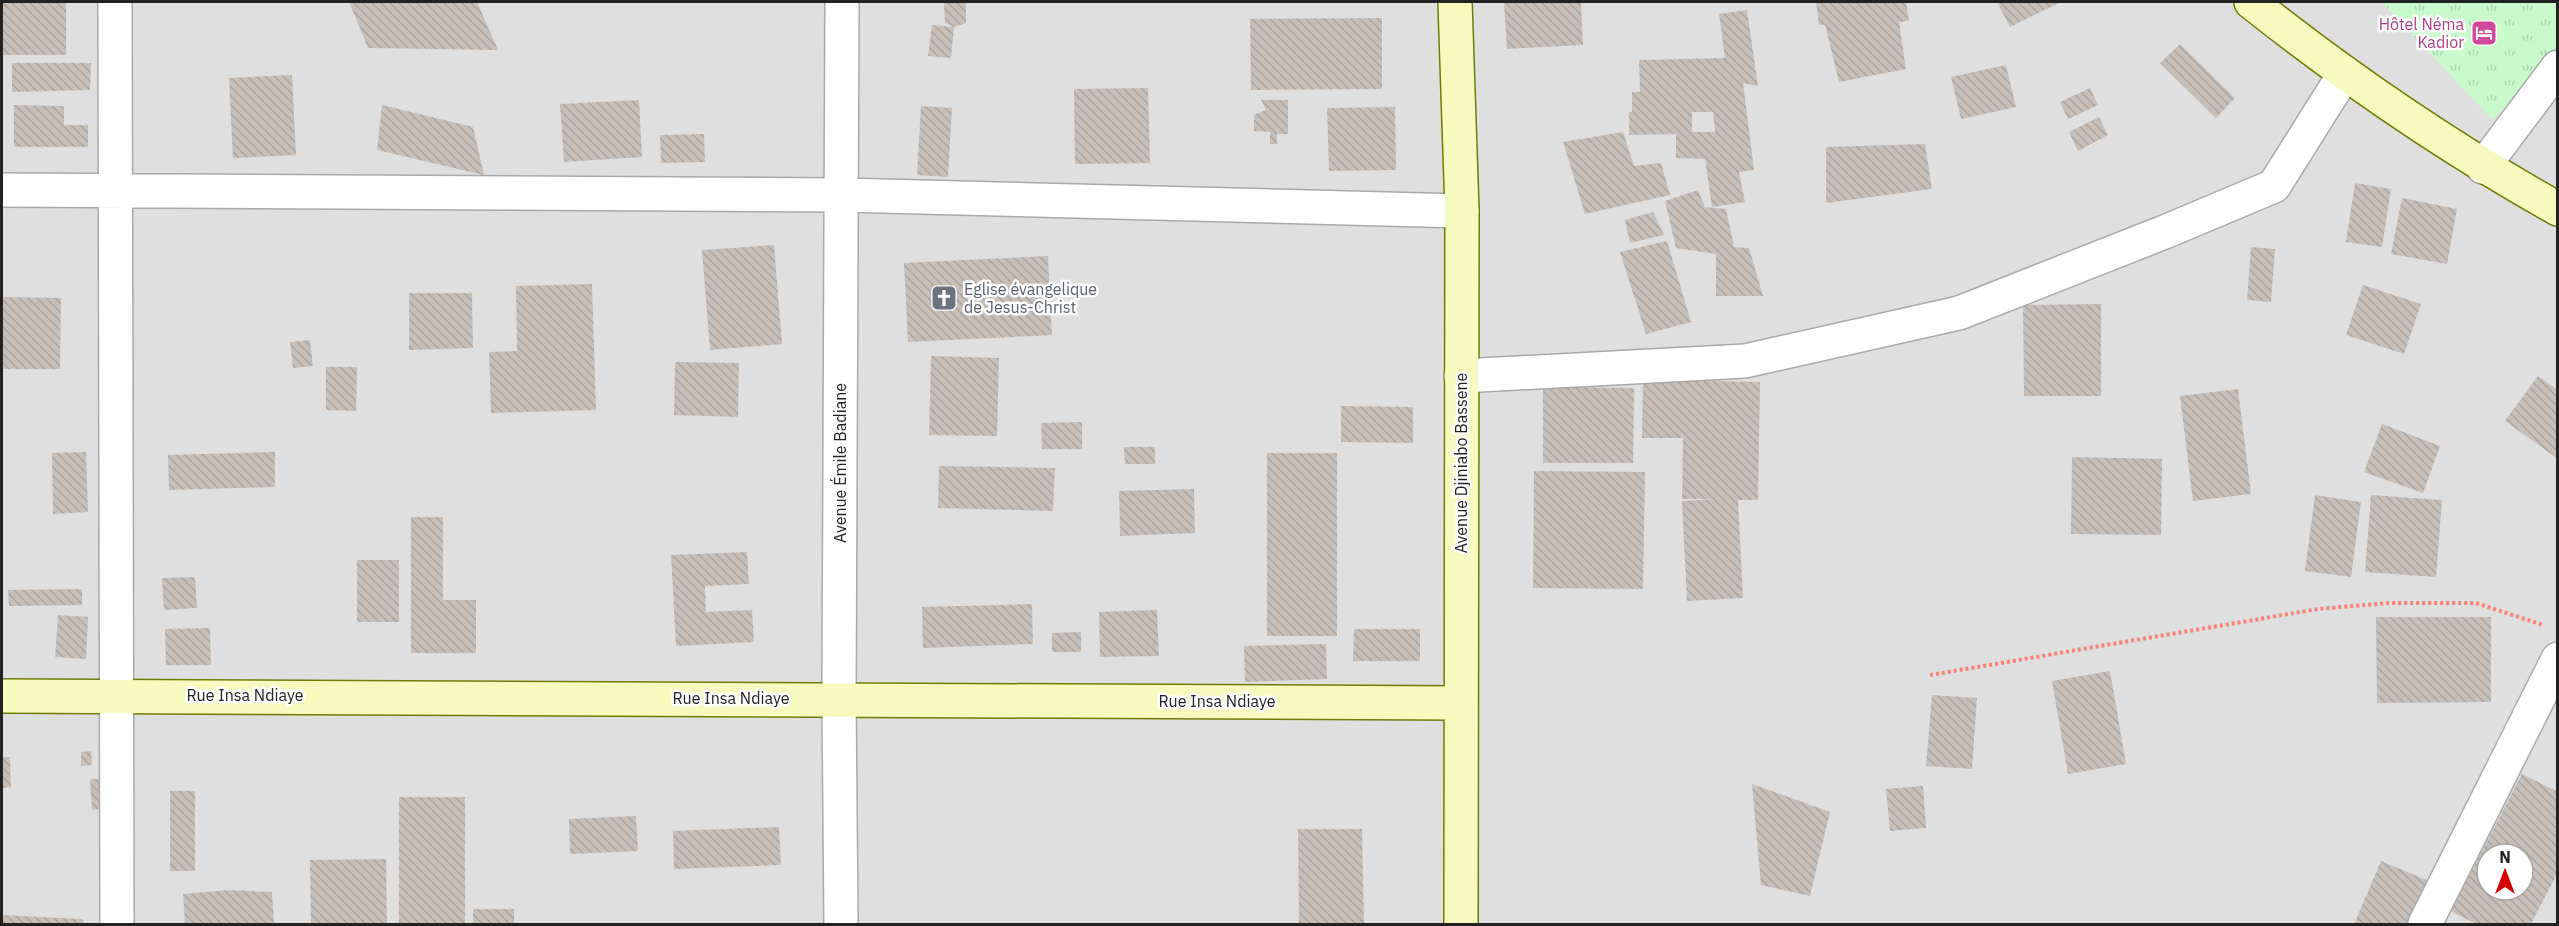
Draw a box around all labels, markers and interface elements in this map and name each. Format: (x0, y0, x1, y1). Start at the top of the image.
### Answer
place label: Hôtel Néma Kadior (2379, 14, 2464, 52)
hotel icon: Hôtel Néma Kadior (2469, 18, 2499, 48)
place label: Eglise évangelique de Jesus-Christ (964, 279, 1097, 317)
church icon: Eglise évangelique de Jesus-Christ (929, 283, 959, 313)
street label: Avenue Djiniabo Bassene (1451, 372, 1471, 553)
street label: Avenue Émile Badiane (829, 383, 850, 543)
street label: Rue Insa Ndiaye (186, 685, 304, 705)
street label: Rue Insa Ndiaye (672, 688, 790, 708)
street label: Rue Insa Ndiaye (1158, 691, 1276, 711)
north arrow (2475, 842, 2535, 902)
text: N (2499, 847, 2511, 867)

